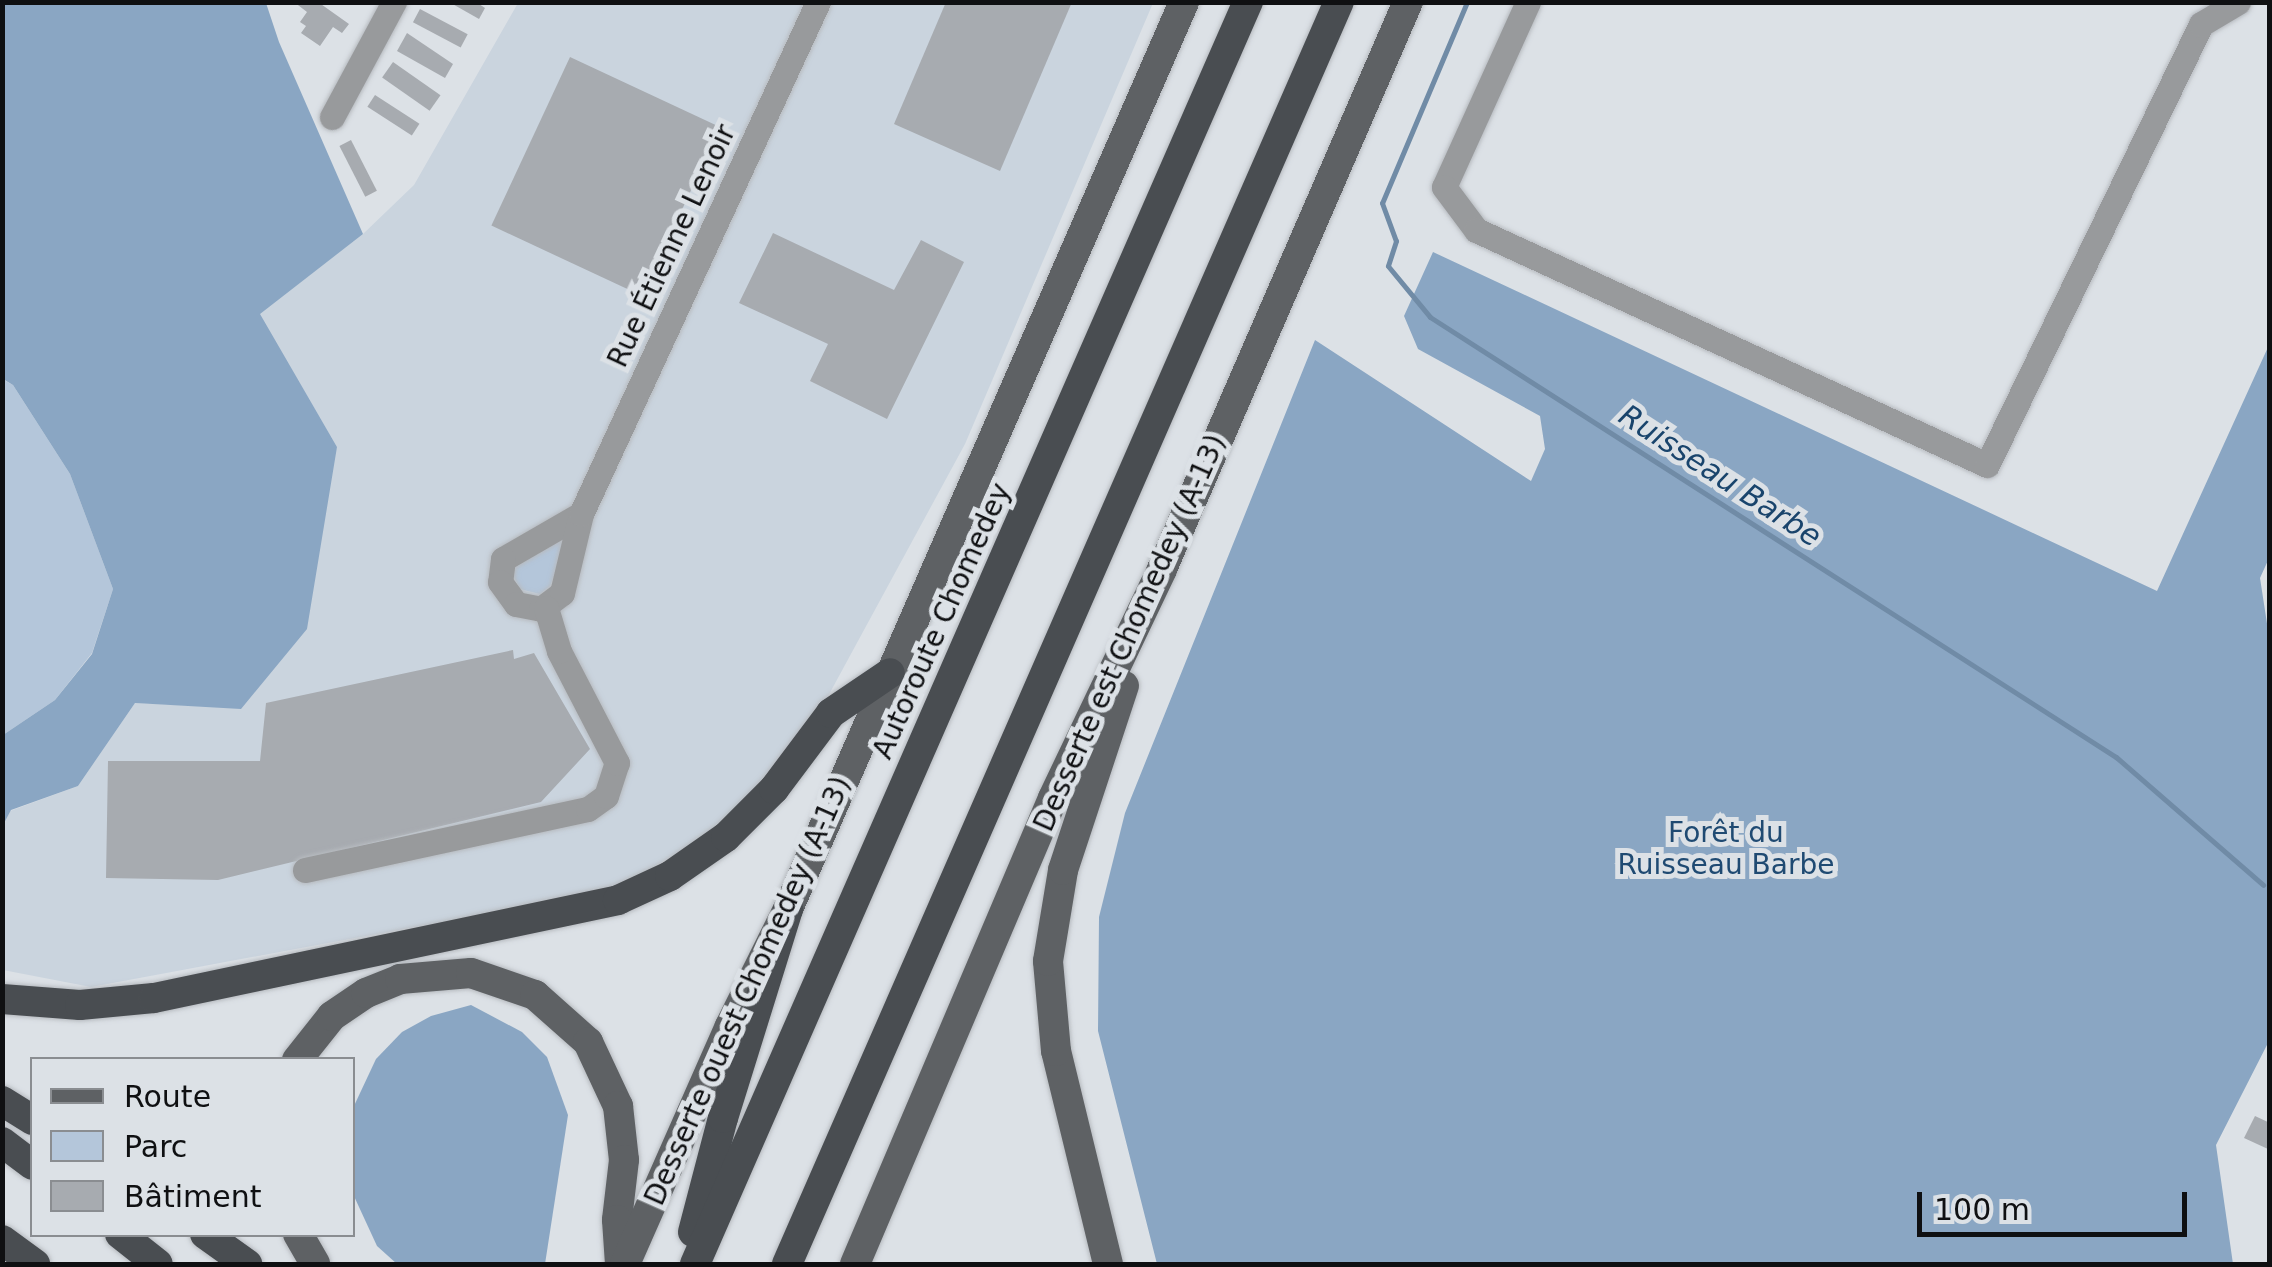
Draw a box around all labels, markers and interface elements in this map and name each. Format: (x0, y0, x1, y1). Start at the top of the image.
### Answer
street label: Rue Étienne Lenoir (601, 119, 743, 373)
water label: Ruisseau Barbe (1612, 397, 1828, 555)
street label: Desserte est Chomedey (A-13) (1027, 429, 1233, 837)
street label: Autoroute Chomedey (866, 478, 1018, 764)
street label: Desserte ouest Chomedey (A-13) (638, 771, 858, 1211)
park label: Forêt du Ruisseau Barbe (1618, 816, 1834, 882)
legend (30, 1057, 355, 1237)
text: Route (124, 1079, 211, 1114)
text: Parc (124, 1129, 187, 1164)
scale bar (1922, 1172, 2192, 1234)
text: Bâtiment (124, 1179, 262, 1214)
text: 100 m (1934, 1192, 2030, 1227)

